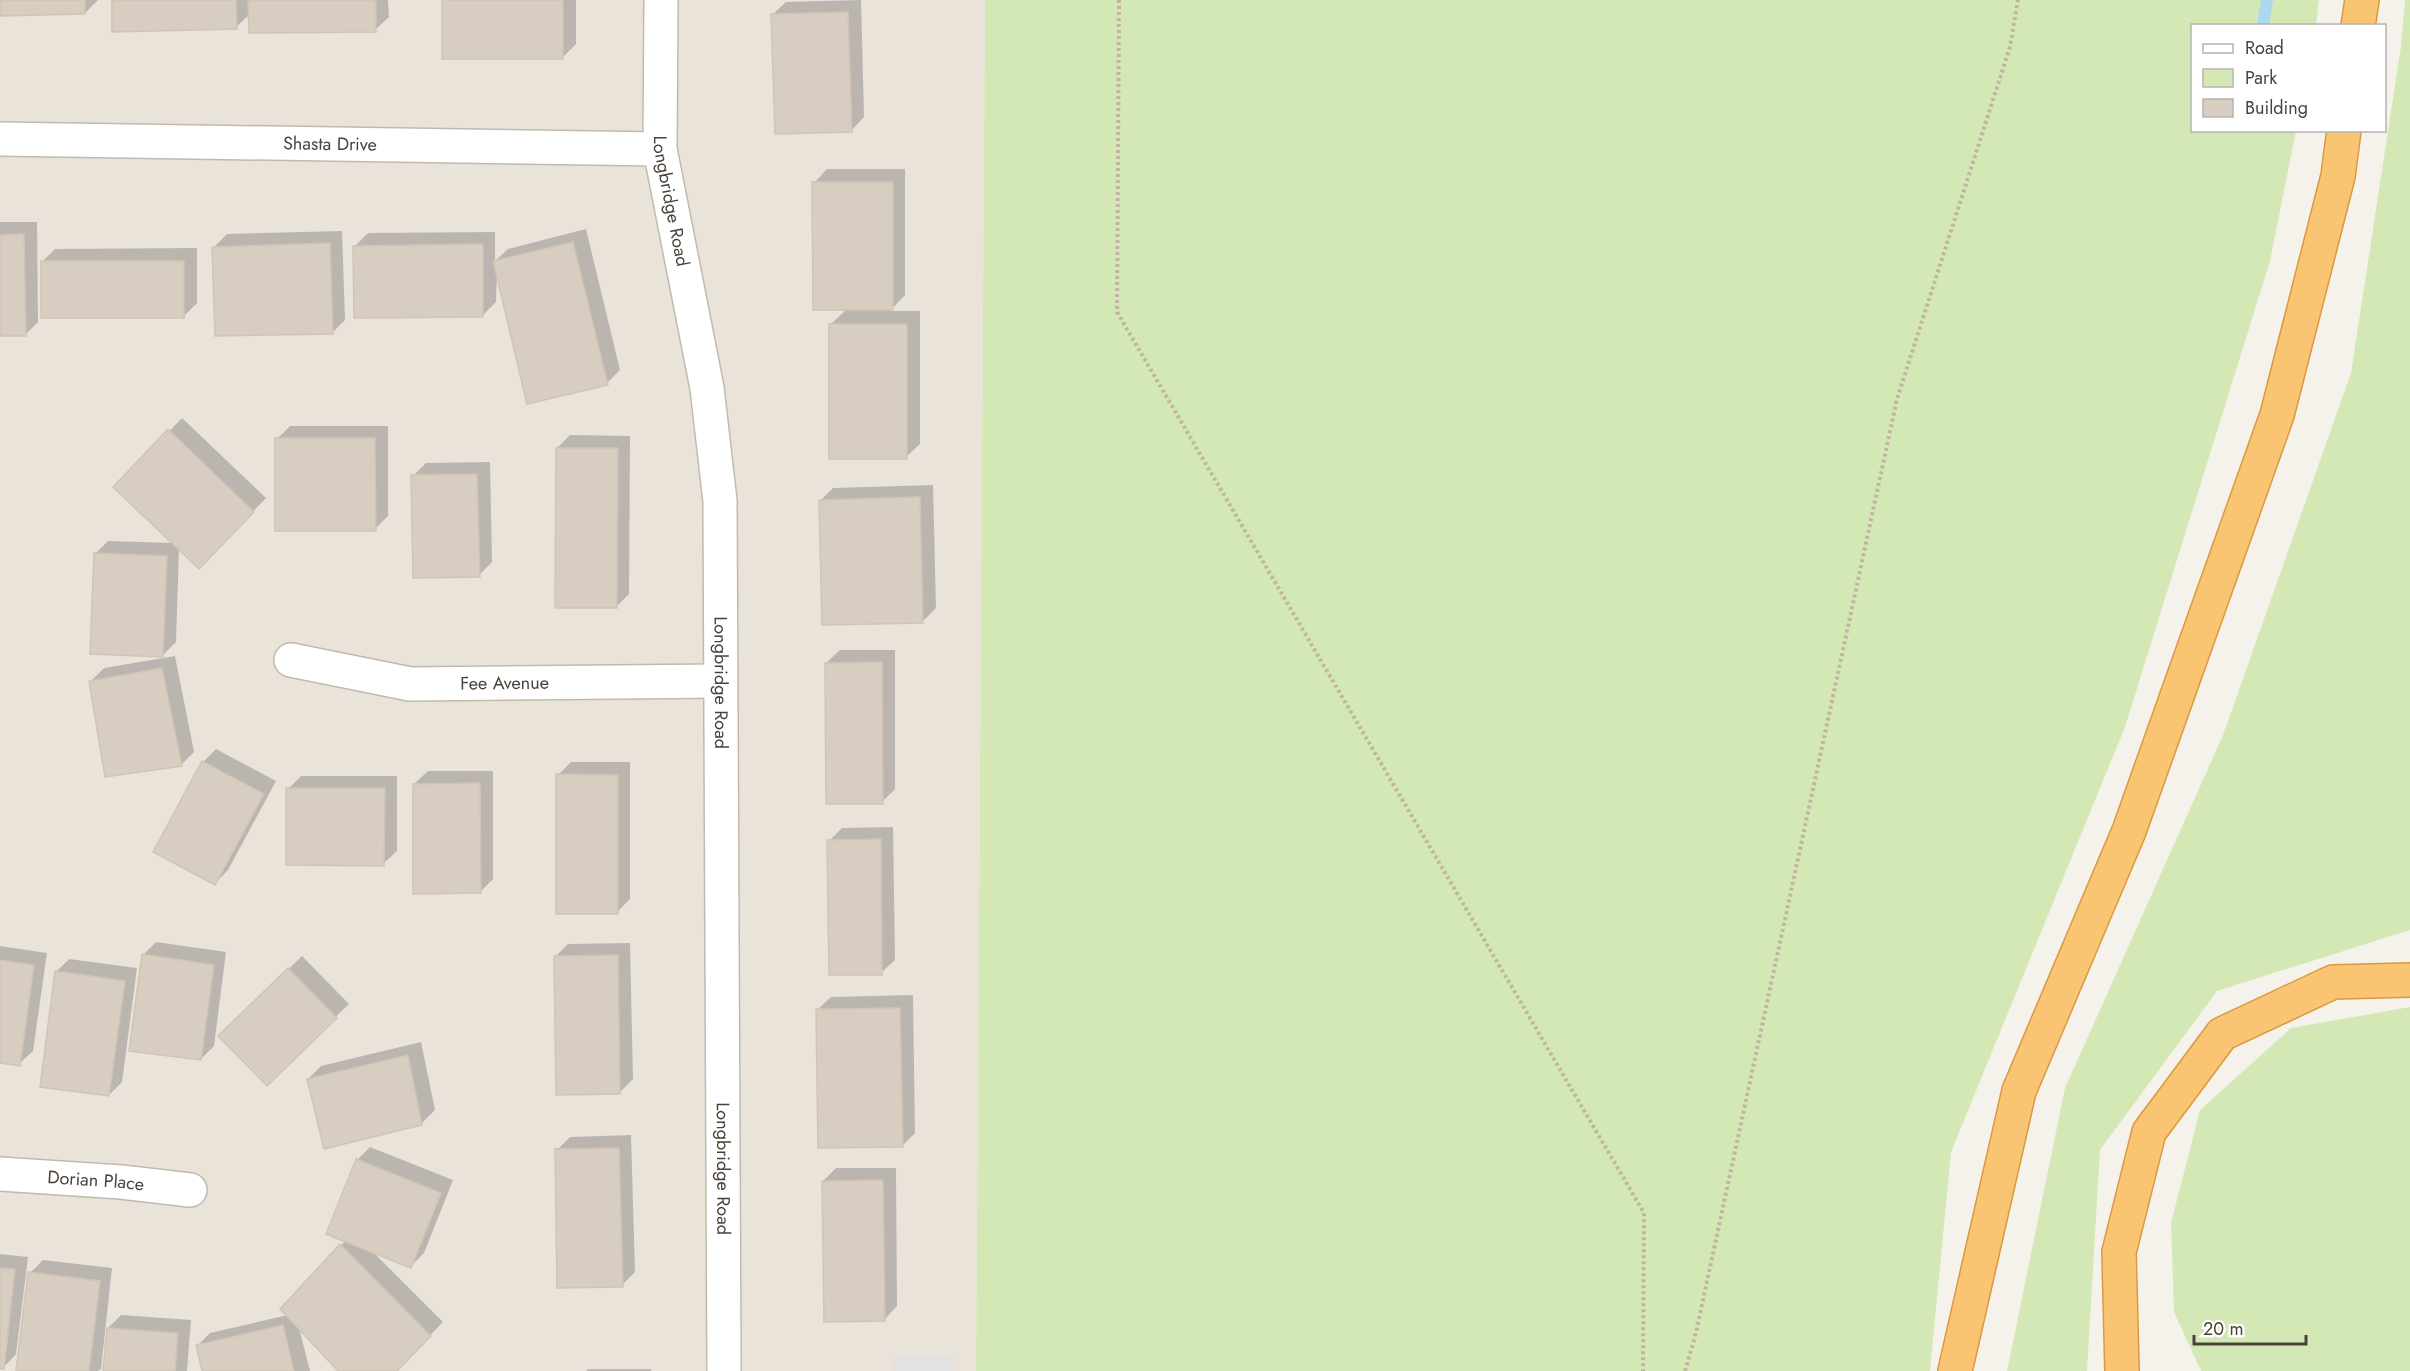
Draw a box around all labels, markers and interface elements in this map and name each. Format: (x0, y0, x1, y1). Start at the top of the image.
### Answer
legend (2191, 24, 2386, 132)
text: Road (2245, 35, 2284, 61)
text: Park (2245, 65, 2277, 91)
text: Building (2245, 95, 2308, 121)
street label: Shasta Drive (283, 130, 377, 158)
street label: Longbridge Road (647, 135, 696, 269)
street label: Longbridge Road (708, 616, 734, 749)
street label: Fee Avenue (460, 670, 549, 697)
street label: Longbridge Road (710, 1102, 736, 1235)
street label: Dorian Place (47, 1164, 146, 1198)
scale bar (2194, 1308, 2306, 1346)
text: 20 m (2203, 1316, 2243, 1342)

